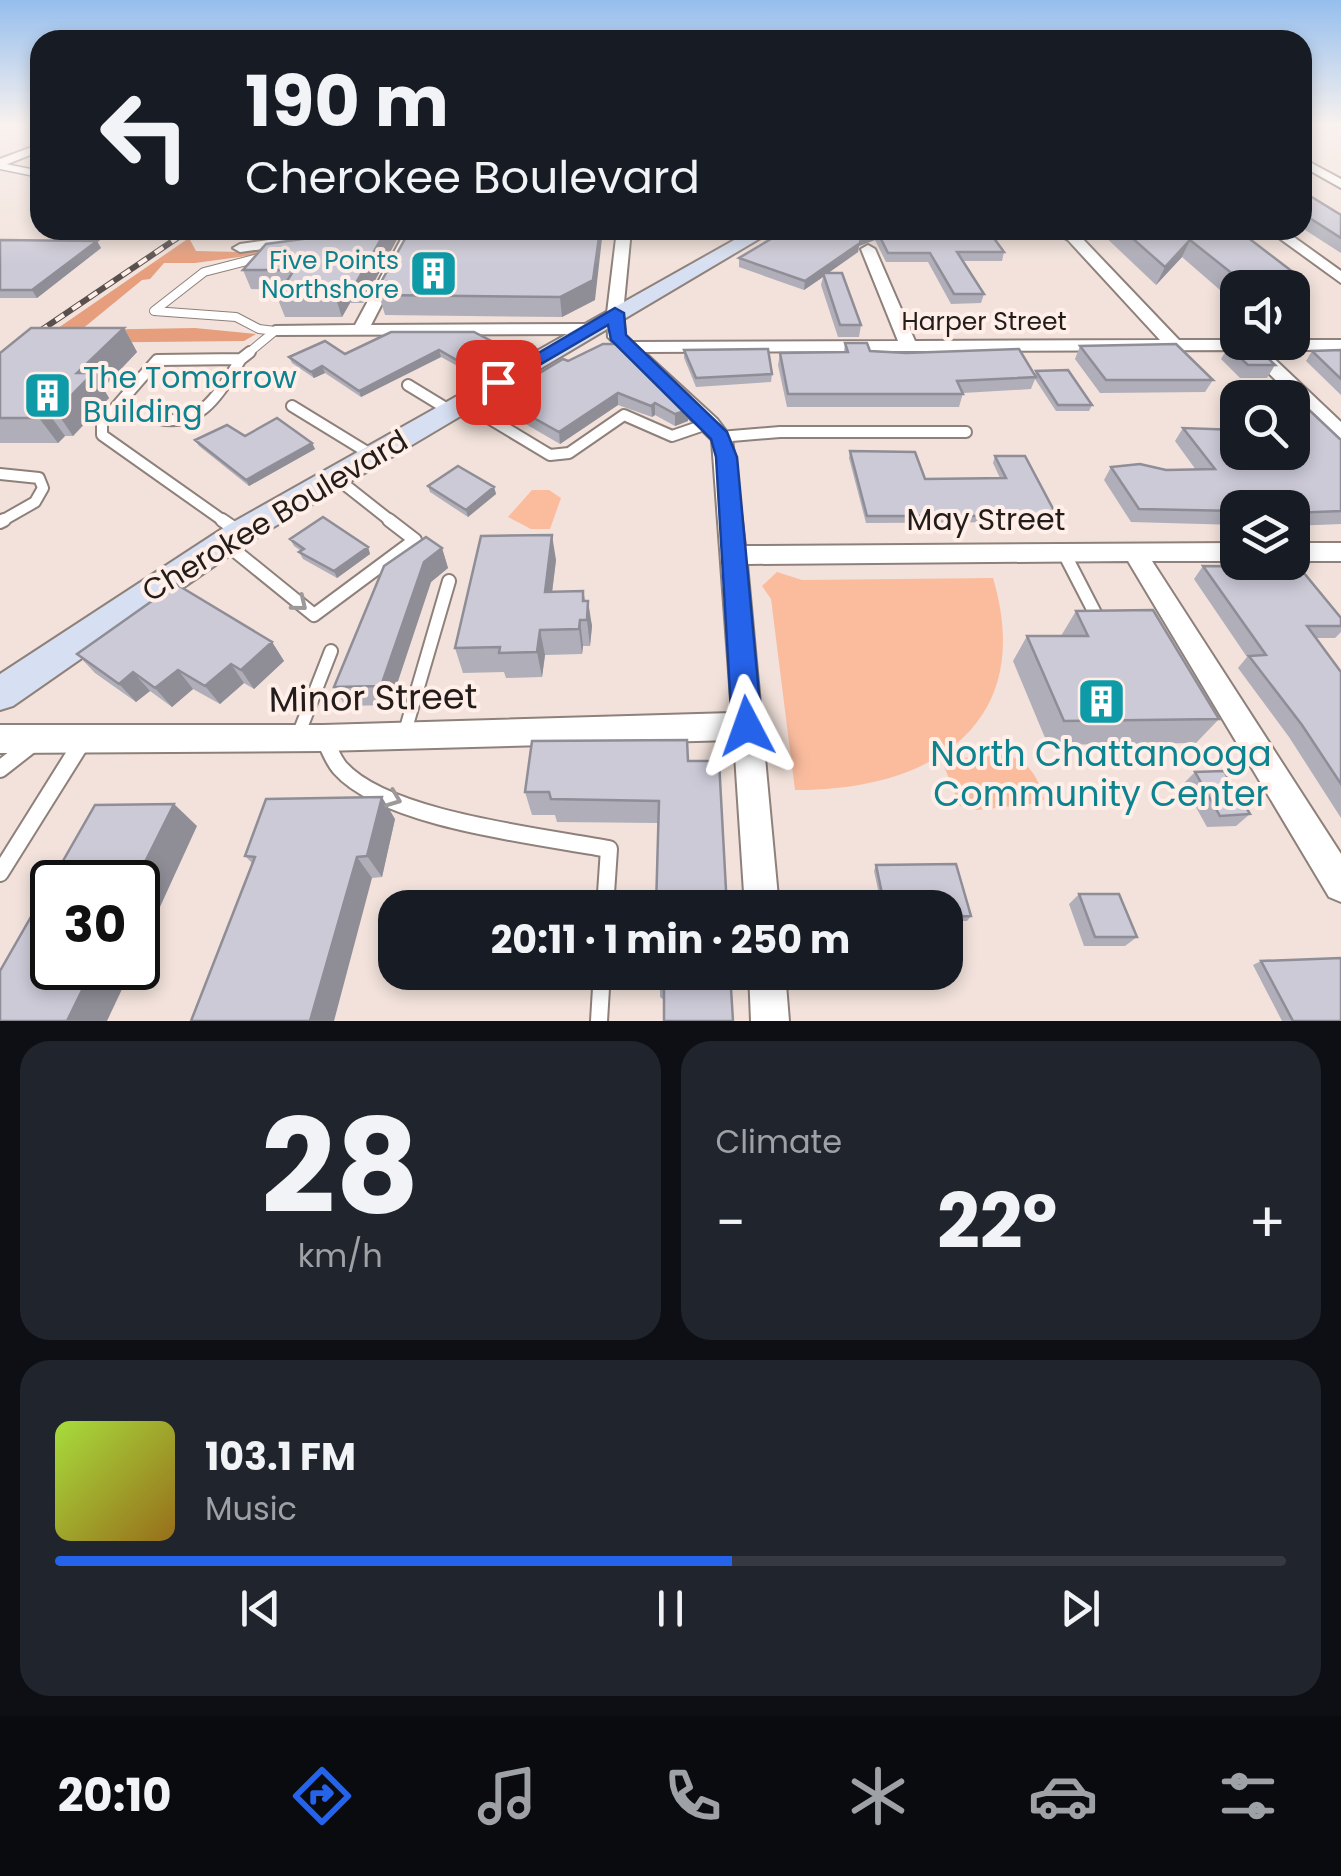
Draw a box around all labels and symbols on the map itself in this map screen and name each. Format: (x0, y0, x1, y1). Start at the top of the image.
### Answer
place label: Five Points Northshore (261, 243, 399, 307)
building icon: Five Points Northshore (408, 248, 460, 300)
street label: Harper Street (901, 304, 1067, 339)
pin (456, 340, 541, 425)
place label: The Tomorrow Building (83, 356, 297, 433)
building icon: The Tomorrow Building (22, 369, 74, 421)
street label: Cherokee Boulevard (134, 419, 416, 612)
street label: May Street (907, 498, 1065, 541)
one-way arrow (288, 592, 306, 610)
street label: Minor Street (268, 671, 478, 724)
position arrow (695, 674, 799, 778)
building icon: North Chattanooga Community Center (1075, 676, 1127, 728)
place label: North Chattanooga Community Center (930, 729, 1272, 818)
one-way arrow (384, 787, 402, 807)
speed limit sign: 30 (30, 860, 160, 990)

